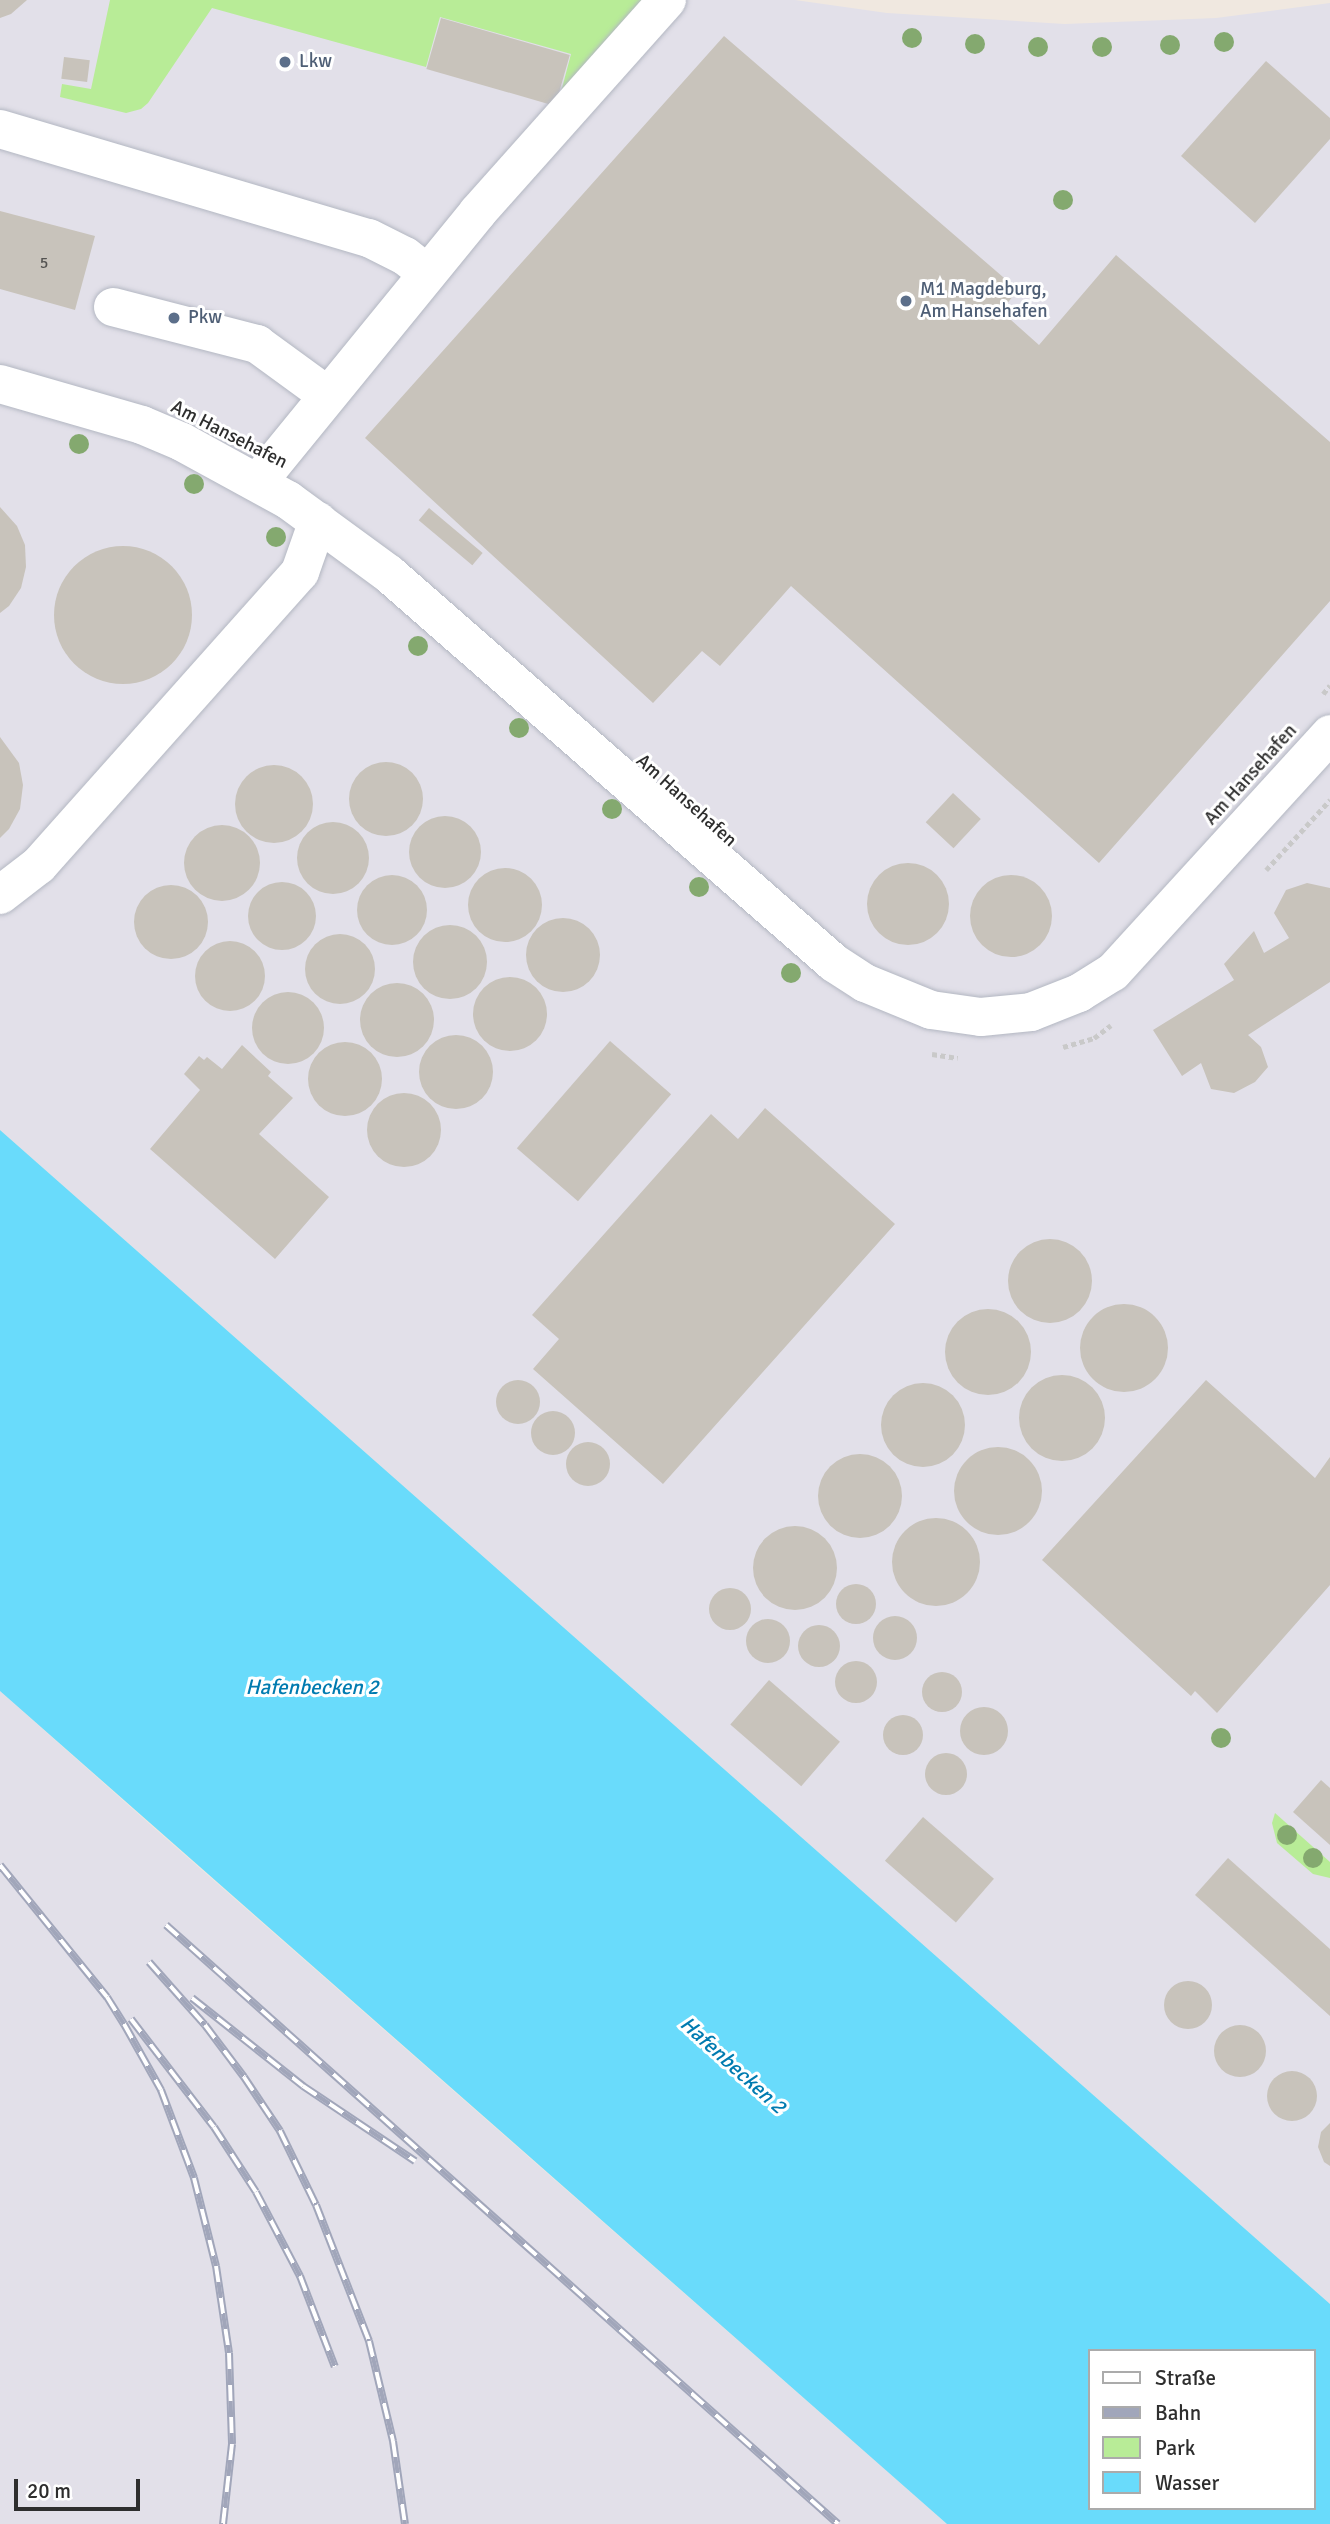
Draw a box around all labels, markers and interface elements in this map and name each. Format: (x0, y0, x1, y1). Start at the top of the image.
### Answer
place label: Lkw (299, 51, 332, 73)
marker: Lkw (277, 54, 293, 70)
house number: 5 (40, 253, 48, 273)
place label: M1 Magdeburg, Am Hansehafen (920, 279, 1048, 323)
marker: M1 Magdeburg, Am Hansehafen (898, 293, 914, 309)
place label: Pkw (188, 307, 222, 329)
marker: Pkw (166, 310, 182, 326)
street label: Am Hansehafen (167, 396, 291, 474)
street label: Am Hansehafen (1200, 720, 1302, 830)
street label: Am Hansehafen (631, 750, 741, 852)
water label: Hafenbecken 2 (245, 1674, 379, 1700)
water label: Hafenbecken 2 (675, 2011, 791, 2119)
legend (1088, 2349, 1316, 2510)
text: Straße (1155, 2365, 1216, 2391)
text: Bahn (1155, 2400, 1201, 2426)
text: Park (1155, 2435, 1195, 2461)
scale bar (18, 2464, 144, 2508)
text: Wasser (1155, 2470, 1219, 2496)
text: 20 m (27, 2478, 71, 2504)

